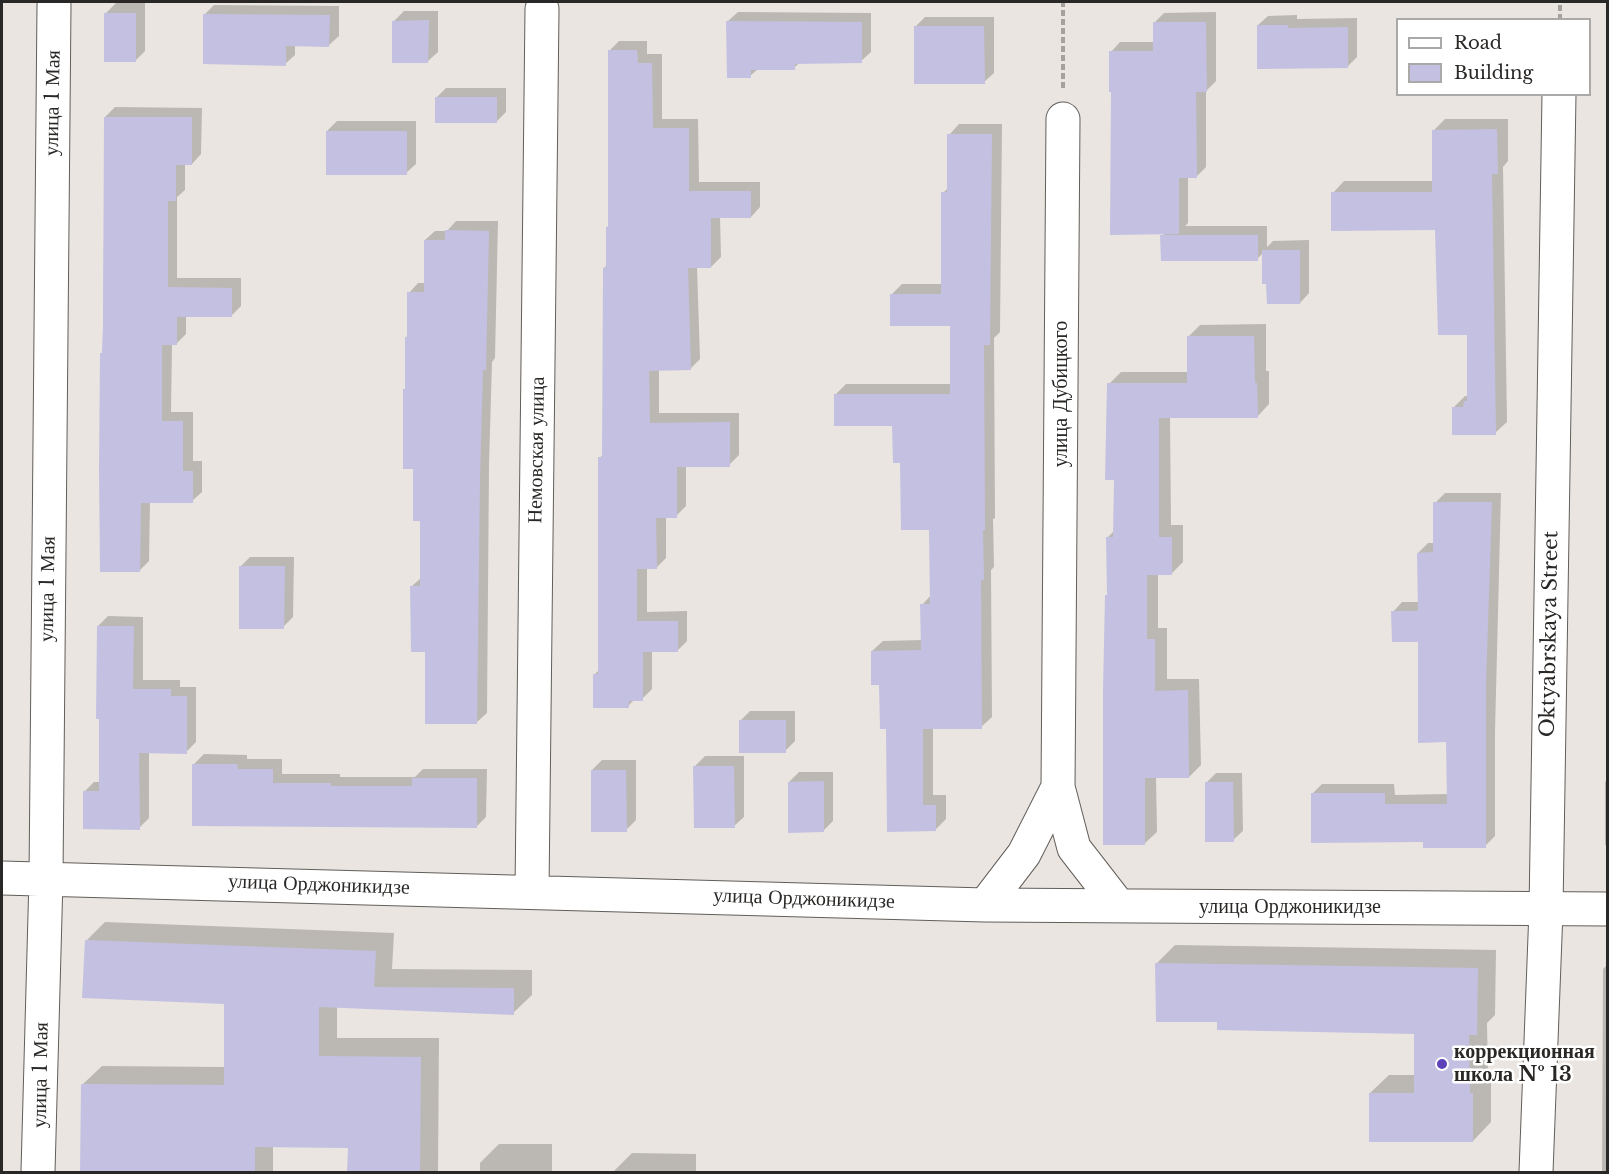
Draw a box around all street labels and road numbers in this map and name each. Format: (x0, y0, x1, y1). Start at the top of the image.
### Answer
street label: улица 1 Мая (40, 50, 66, 156)
street label: улица Дубицкого (1049, 321, 1073, 467)
street label: Немовская улица (524, 376, 550, 524)
street label: Oktyabrskaya Street (1536, 531, 1564, 737)
street label: улица 1 Мая (35, 536, 61, 642)
street label: улица Орджоникидзе (228, 870, 410, 900)
street label: улица Орджоникидзе (713, 884, 895, 914)
street label: улица Орджоникидзе (1199, 895, 1381, 919)
street label: улица 1 Мая (28, 1022, 54, 1128)

